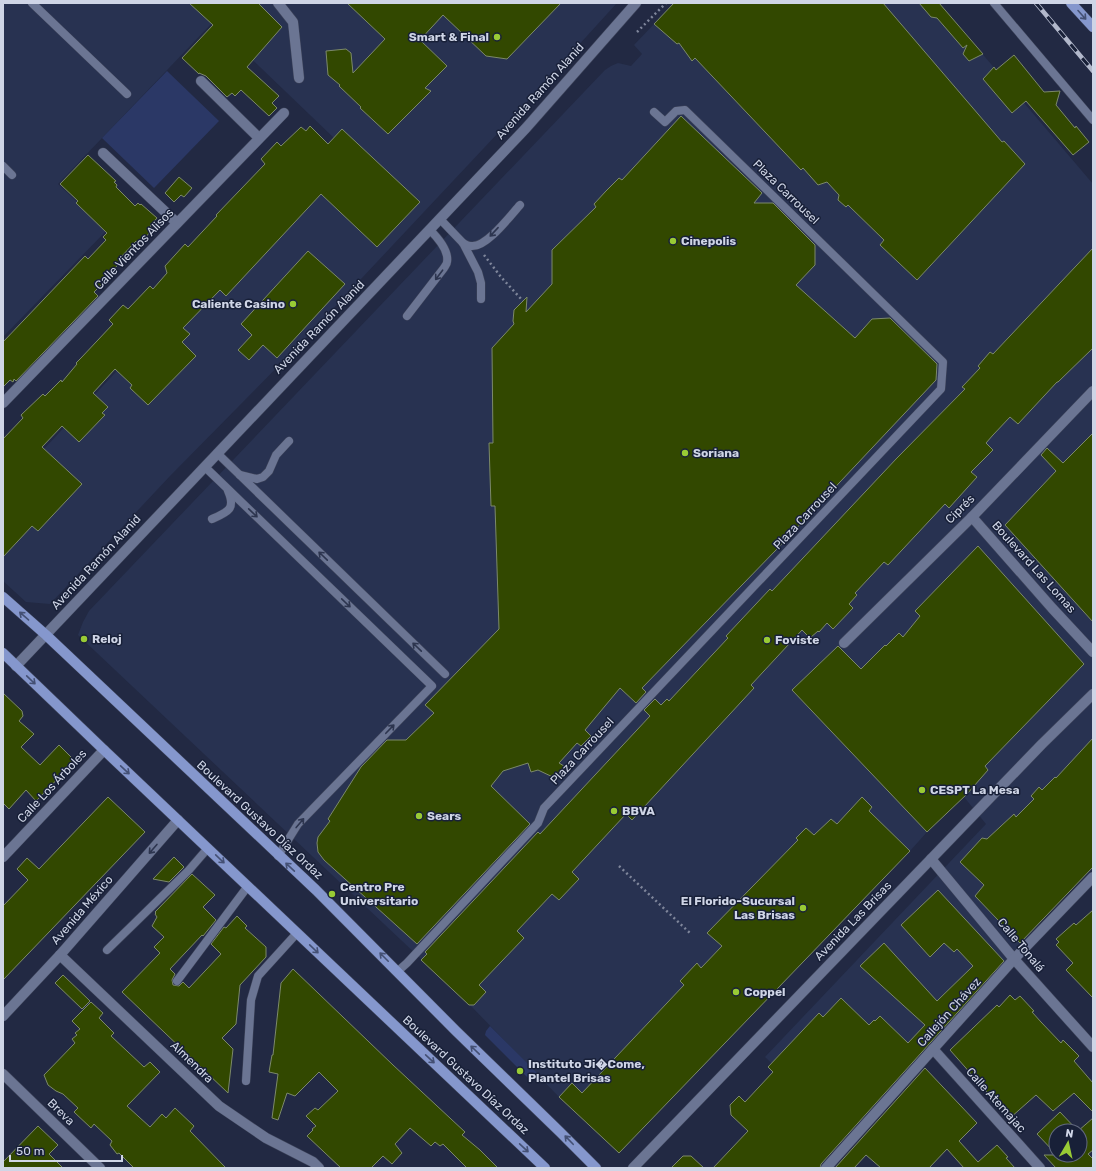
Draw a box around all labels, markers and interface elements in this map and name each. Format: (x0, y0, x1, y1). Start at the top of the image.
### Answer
one-way arrow (1077, 10, 1087, 20)
place label: Smart & Final (409, 30, 489, 44)
marker: Smart & Final (492, 32, 502, 42)
street label: Avenida Ramón Alanid (493, 40, 587, 142)
street label: Plaza Carrousel (750, 157, 822, 227)
street label: Calle Vientos Alisos (92, 205, 176, 293)
one-way arrow (490, 227, 499, 238)
place label: Cinepolis (681, 234, 736, 248)
marker: Cinepolis (668, 236, 678, 246)
one-way arrow (435, 269, 443, 280)
street label: Avenida Ramón Alanid (271, 277, 367, 377)
place label: Caliente Casino (192, 297, 285, 311)
marker: Caliente Casino (288, 299, 298, 309)
place label: Soriana (693, 446, 739, 460)
marker: Soriana (680, 448, 690, 458)
street label: Plaza Carrousel (770, 480, 840, 552)
street label: Ciprés (943, 492, 977, 526)
one-way arrow (248, 508, 258, 518)
street label: Avenida Ramón Alanid (48, 512, 144, 612)
street label: Boulevard Las Lomas (989, 518, 1079, 616)
one-way arrow (318, 551, 328, 561)
one-way arrow (341, 598, 351, 607)
one-way arrow (20, 612, 30, 621)
place label: Reloj (92, 632, 122, 646)
place label: Foviste (775, 633, 819, 647)
marker: Reloj (79, 634, 89, 644)
marker: Foviste (762, 635, 772, 645)
one-way arrow (412, 642, 422, 651)
one-way arrow (26, 675, 36, 685)
street label: Plaza Carrousel (547, 715, 617, 787)
one-way arrow (385, 724, 395, 734)
street label: Calle Los Árboles (15, 747, 89, 825)
street label: Boulevard Gustavo Díaz Ordaz (194, 758, 326, 882)
one-way arrow (120, 765, 130, 775)
place label: CESPT La Mesa (930, 783, 1020, 797)
marker: CESPT La Mesa (917, 785, 927, 795)
place label: BBVA (622, 804, 655, 818)
marker: BBVA (609, 806, 619, 816)
place label: Sears (427, 809, 462, 823)
marker: Sears (414, 811, 424, 821)
one-way arrow (295, 818, 304, 828)
one-way arrow (148, 844, 157, 854)
one-way arrow (215, 854, 225, 864)
one-way arrow (286, 863, 296, 872)
street label: Avenida México (48, 873, 116, 947)
street label: Avenida Las Brisas (812, 879, 894, 963)
place label: Centro Pre Universitario (340, 880, 418, 908)
marker: Centro Pre Universitario (327, 889, 337, 899)
place label: El Florido-Sucursal Las Brisas (681, 894, 795, 922)
marker: El Florido-Sucursal Las Brisas (798, 903, 808, 913)
street label: Calle Tonalá (994, 915, 1048, 975)
one-way arrow (309, 944, 319, 953)
one-way arrow (379, 953, 389, 962)
street label: Callejón Chávez (914, 974, 984, 1050)
place label: Coppel (744, 985, 785, 999)
marker: Coppel (731, 987, 741, 997)
street label: Boulevard Gustavo Díaz Ordaz (400, 1013, 532, 1137)
street label: Almendra (168, 1038, 216, 1086)
one-way arrow (470, 1045, 480, 1055)
one-way arrow (425, 1054, 435, 1064)
place label: Instituto Ji�Come, Plantel Brisas (528, 1057, 645, 1085)
street label: Calle Atemajac (963, 1065, 1029, 1136)
marker: Instituto Ji�Come, Plantel Brisas (515, 1066, 525, 1076)
street label: Breva (45, 1096, 77, 1128)
north arrow (1048, 1123, 1088, 1163)
text: N (1065, 1127, 1074, 1141)
one-way arrow (564, 1135, 574, 1145)
scale bar (10, 1137, 122, 1163)
one-way arrow (519, 1143, 529, 1153)
text: 50 m (16, 1144, 44, 1158)

